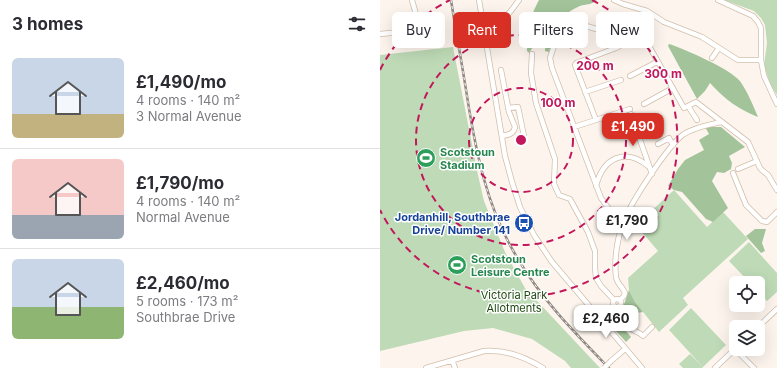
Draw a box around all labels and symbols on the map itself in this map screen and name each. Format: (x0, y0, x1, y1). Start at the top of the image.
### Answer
text: 200 m (576, 58, 614, 73)
text: 300 m (644, 66, 682, 81)
text: 100 m (540, 95, 576, 110)
pin: £1,490 (600, 113, 666, 147)
centre of rings (514, 133, 528, 147)
place label: Scotstoun Stadium (440, 145, 495, 172)
sports icon: Scotstoun Stadium (415, 147, 437, 169)
pin: £1,790 (594, 207, 660, 241)
place label: Jordanhill, Southbrae Drive/ Number 141 (395, 210, 510, 237)
bus stop icon: Jordanhill, Southbrae Drive/ Number 141 (513, 212, 535, 234)
place label: Scotstoun Leisure Centre (471, 252, 550, 279)
sports icon: Scotstoun Leisure Centre (446, 254, 468, 276)
park label: Victoria Park Allotments (481, 288, 547, 315)
pin: £2,460 (573, 305, 639, 339)

